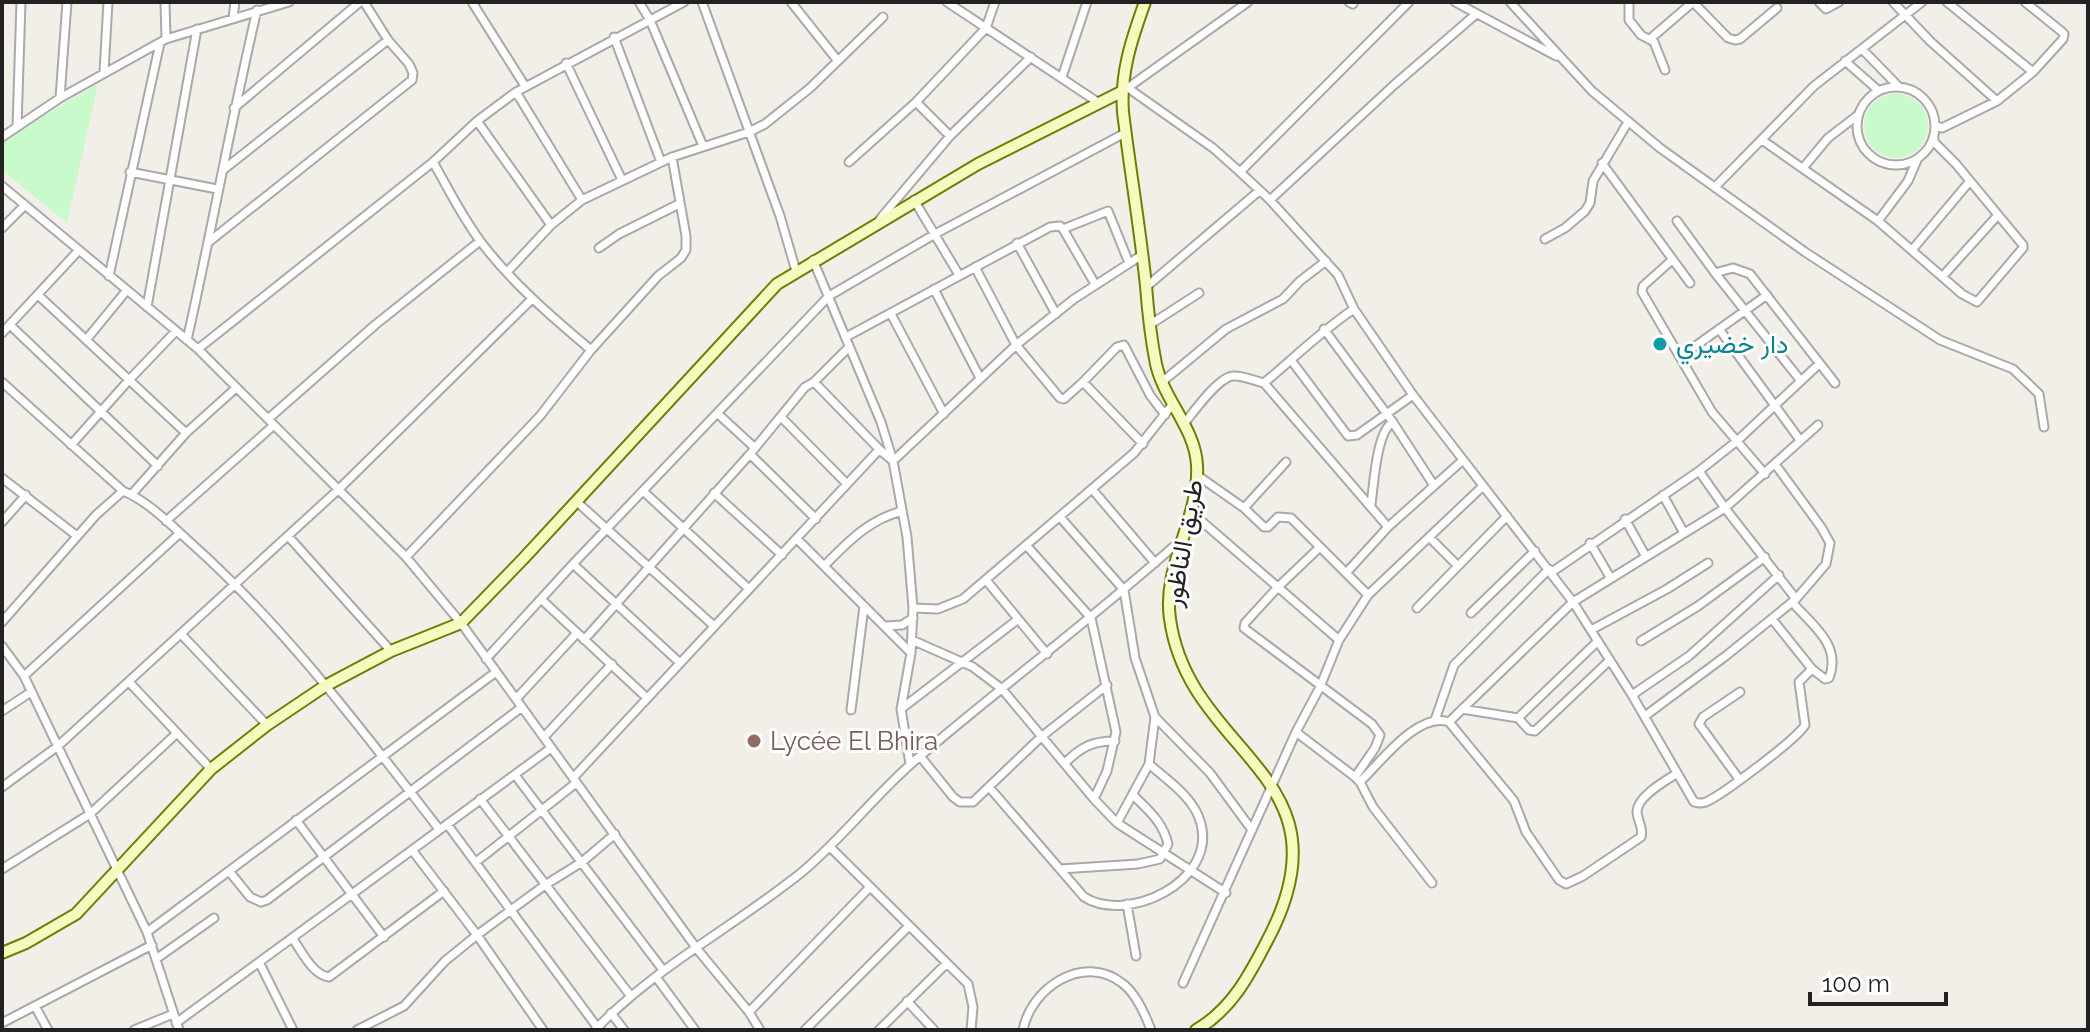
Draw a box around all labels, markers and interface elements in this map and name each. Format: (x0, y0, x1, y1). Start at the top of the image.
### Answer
place label: دار خضيري (1676, 329, 1788, 365)
marker: دار خضيري (1651, 335, 1669, 353)
street label: طريق الناظور (1157, 477, 1210, 610)
place label: Lycée El Bhira (770, 726, 938, 756)
marker: Lycée El Bhira (745, 732, 763, 750)
scale bar (1810, 956, 1946, 1006)
text: 100 m (1822, 969, 1890, 998)

